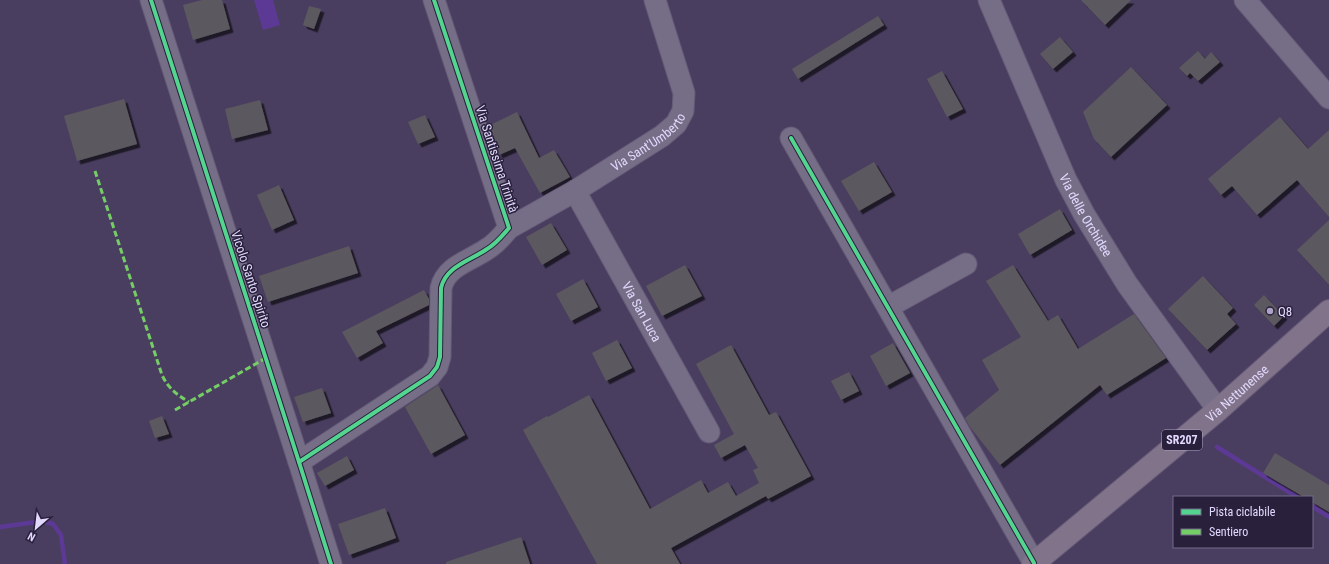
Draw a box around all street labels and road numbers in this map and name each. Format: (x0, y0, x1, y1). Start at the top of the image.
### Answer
street label: Via Santissima Trinità (473, 104, 521, 214)
street label: Via Sant'Umberto (608, 110, 688, 174)
street label: Via delle Orchidee (1057, 171, 1116, 259)
street label: Vicolo Santo Spirito (228, 229, 274, 329)
street label: Via San Luca (619, 279, 665, 344)
street label: Via Nettunense (1203, 361, 1271, 425)
road number: SR207 (1162, 430, 1202, 450)

